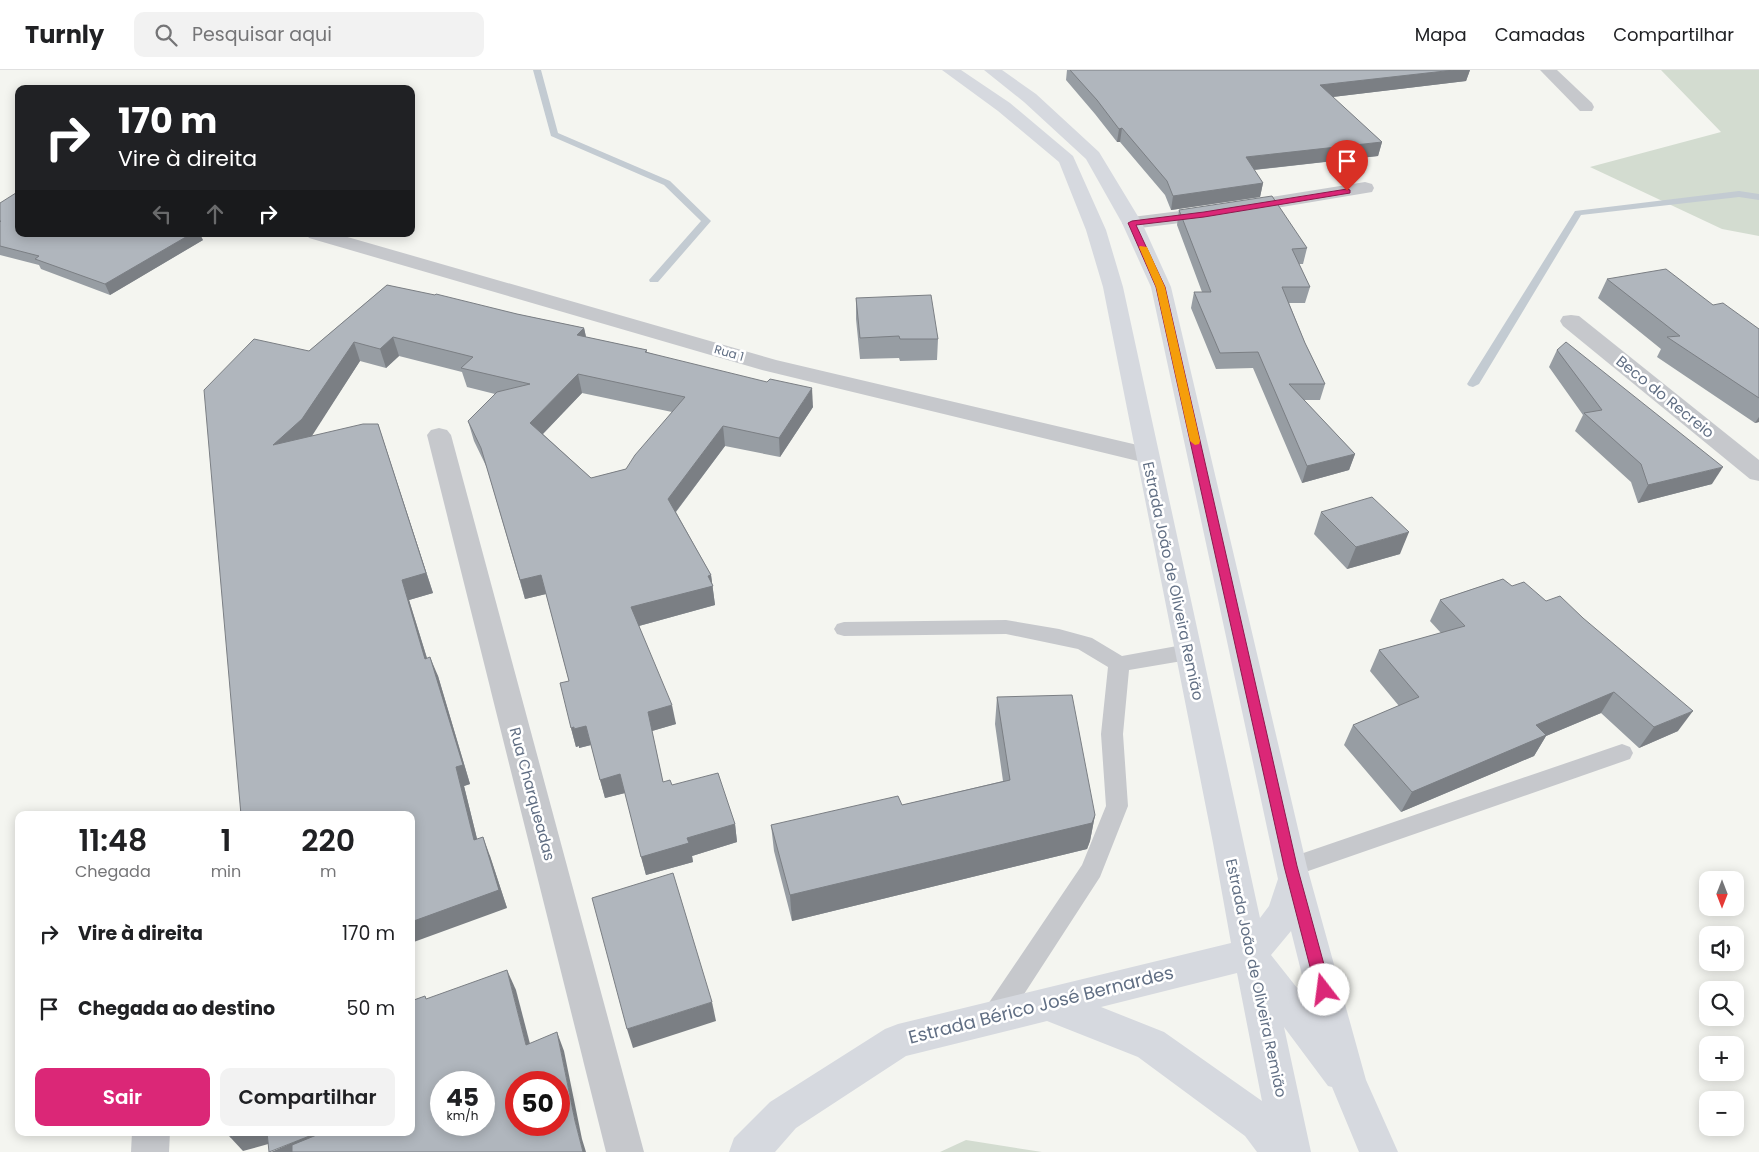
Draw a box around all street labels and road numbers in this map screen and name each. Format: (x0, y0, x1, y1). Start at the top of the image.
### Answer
street label: Rua 1 (712, 340, 746, 365)
street label: Beco do Recreio (1612, 350, 1719, 443)
street label: Estrada João de Oliveira Remião (1138, 460, 1209, 702)
street label: Rua Charqueadas (505, 725, 560, 863)
street label: Estrada João de Oliveira Remião (1221, 857, 1292, 1099)
street label: Estrada Bérico José Bernardes (906, 959, 1176, 1050)

